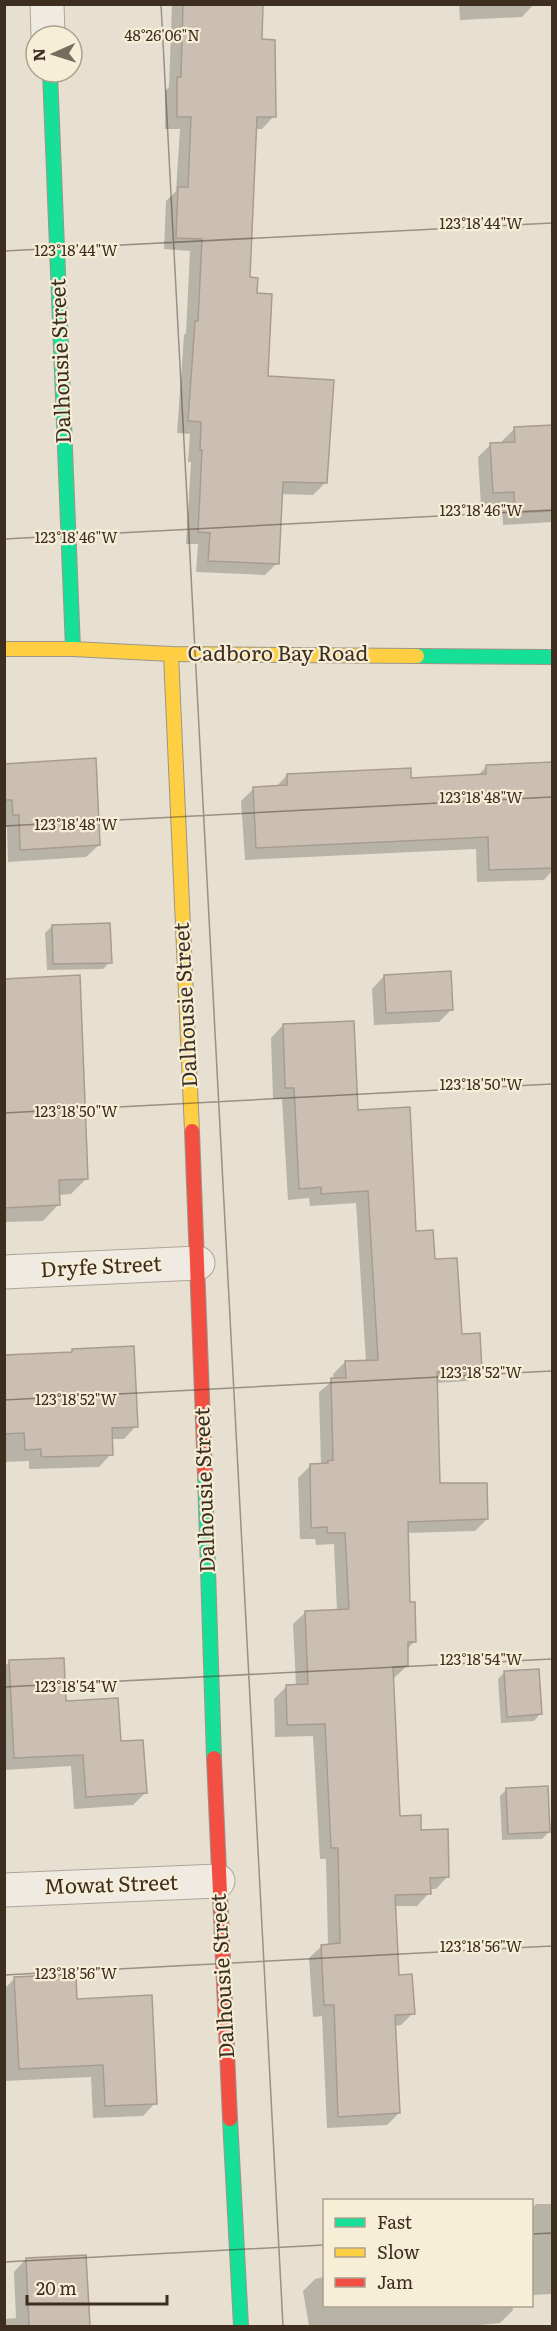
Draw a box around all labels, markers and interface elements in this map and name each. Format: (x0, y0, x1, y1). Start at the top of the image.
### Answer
text: 48°26'06"N (124, 23, 200, 46)
north arrow (24, 24, 84, 84)
text: N (26, 47, 50, 62)
text: 123°18'44"W (439, 211, 523, 234)
text: 123°18'44"W (34, 238, 118, 261)
street label: Dalhousie Street (40, 277, 77, 444)
text: 123°18'46"W (439, 498, 523, 521)
text: 123°18'46"W (34, 525, 118, 548)
street label: Cadboro Bay Road (188, 636, 369, 667)
text: 123°18'48"W (439, 785, 523, 808)
text: 123°18'48"W (34, 812, 118, 835)
street label: Dalhousie Street (164, 921, 203, 1089)
text: 123°18'50"W (439, 1072, 523, 1095)
text: 123°18'50"W (34, 1099, 118, 1122)
street label: Dryfe Street (40, 1246, 163, 1283)
text: 123°18'52"W (440, 1360, 523, 1383)
text: 123°18'52"W (35, 1387, 118, 1410)
street label: Dalhousie Street (184, 1406, 221, 1573)
text: 123°18'54"W (440, 1647, 523, 1670)
text: 123°18'54"W (35, 1674, 118, 1697)
street label: Mowat Street (43, 1865, 179, 1900)
street label: Dalhousie Street (201, 1892, 240, 2060)
text: 123°18'56"W (440, 1934, 523, 1957)
text: 123°18'56"W (35, 1961, 118, 1984)
legend (323, 2199, 533, 2307)
text: Fast (377, 2208, 413, 2235)
text: Slow (377, 2238, 420, 2265)
scale bar (27, 2268, 166, 2306)
text: Jam (377, 2268, 413, 2295)
text: 20 m (36, 2274, 77, 2301)

